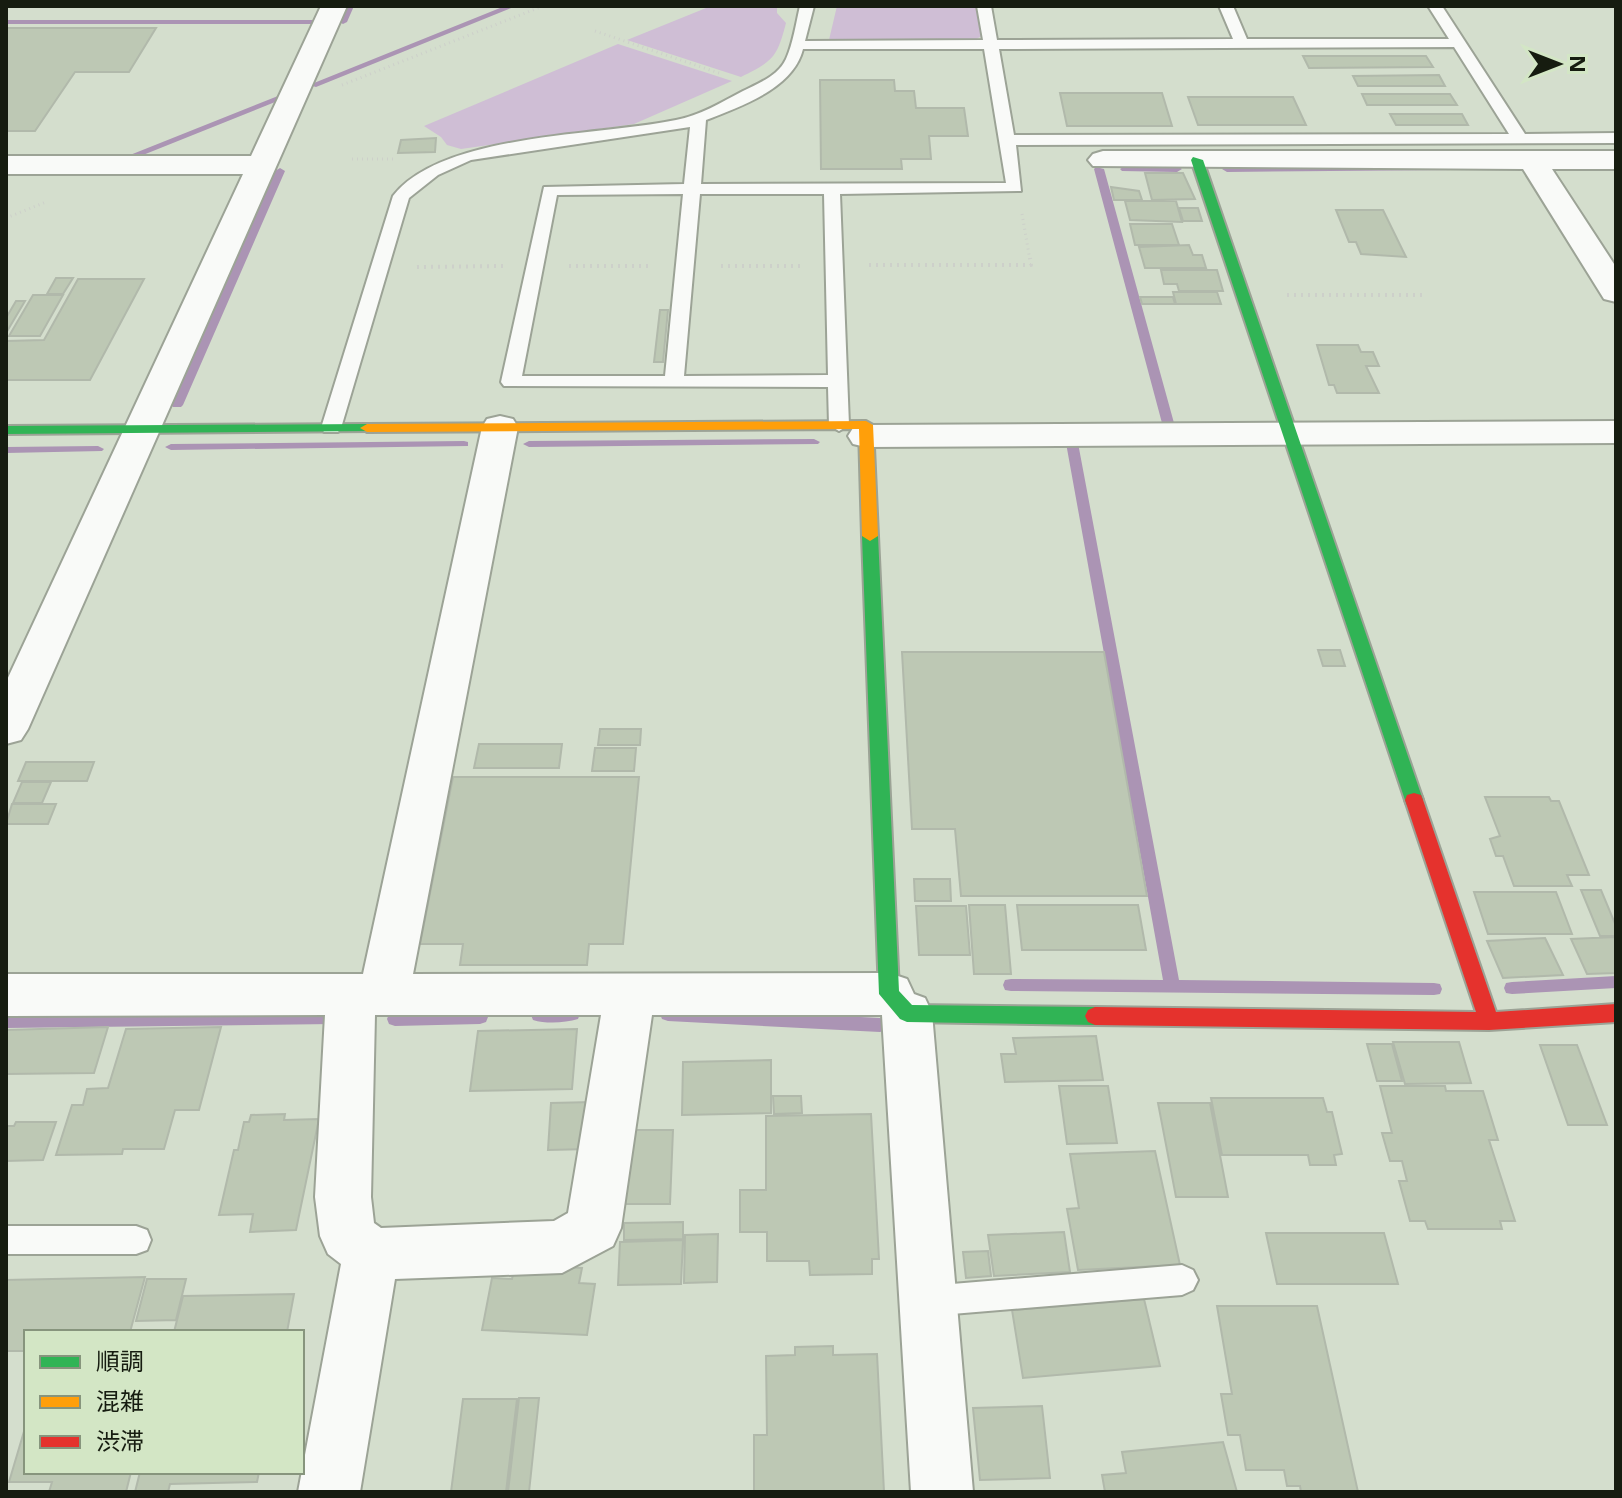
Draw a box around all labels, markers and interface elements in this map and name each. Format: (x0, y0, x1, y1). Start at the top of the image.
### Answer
north arrow (1518, 24, 1598, 104)
text: N (1564, 55, 1594, 73)
legend (24, 1330, 304, 1474)
text: 順調 (96, 1344, 144, 1377)
text: 混雑 (96, 1384, 144, 1417)
text: 渋滞 (96, 1424, 144, 1457)

